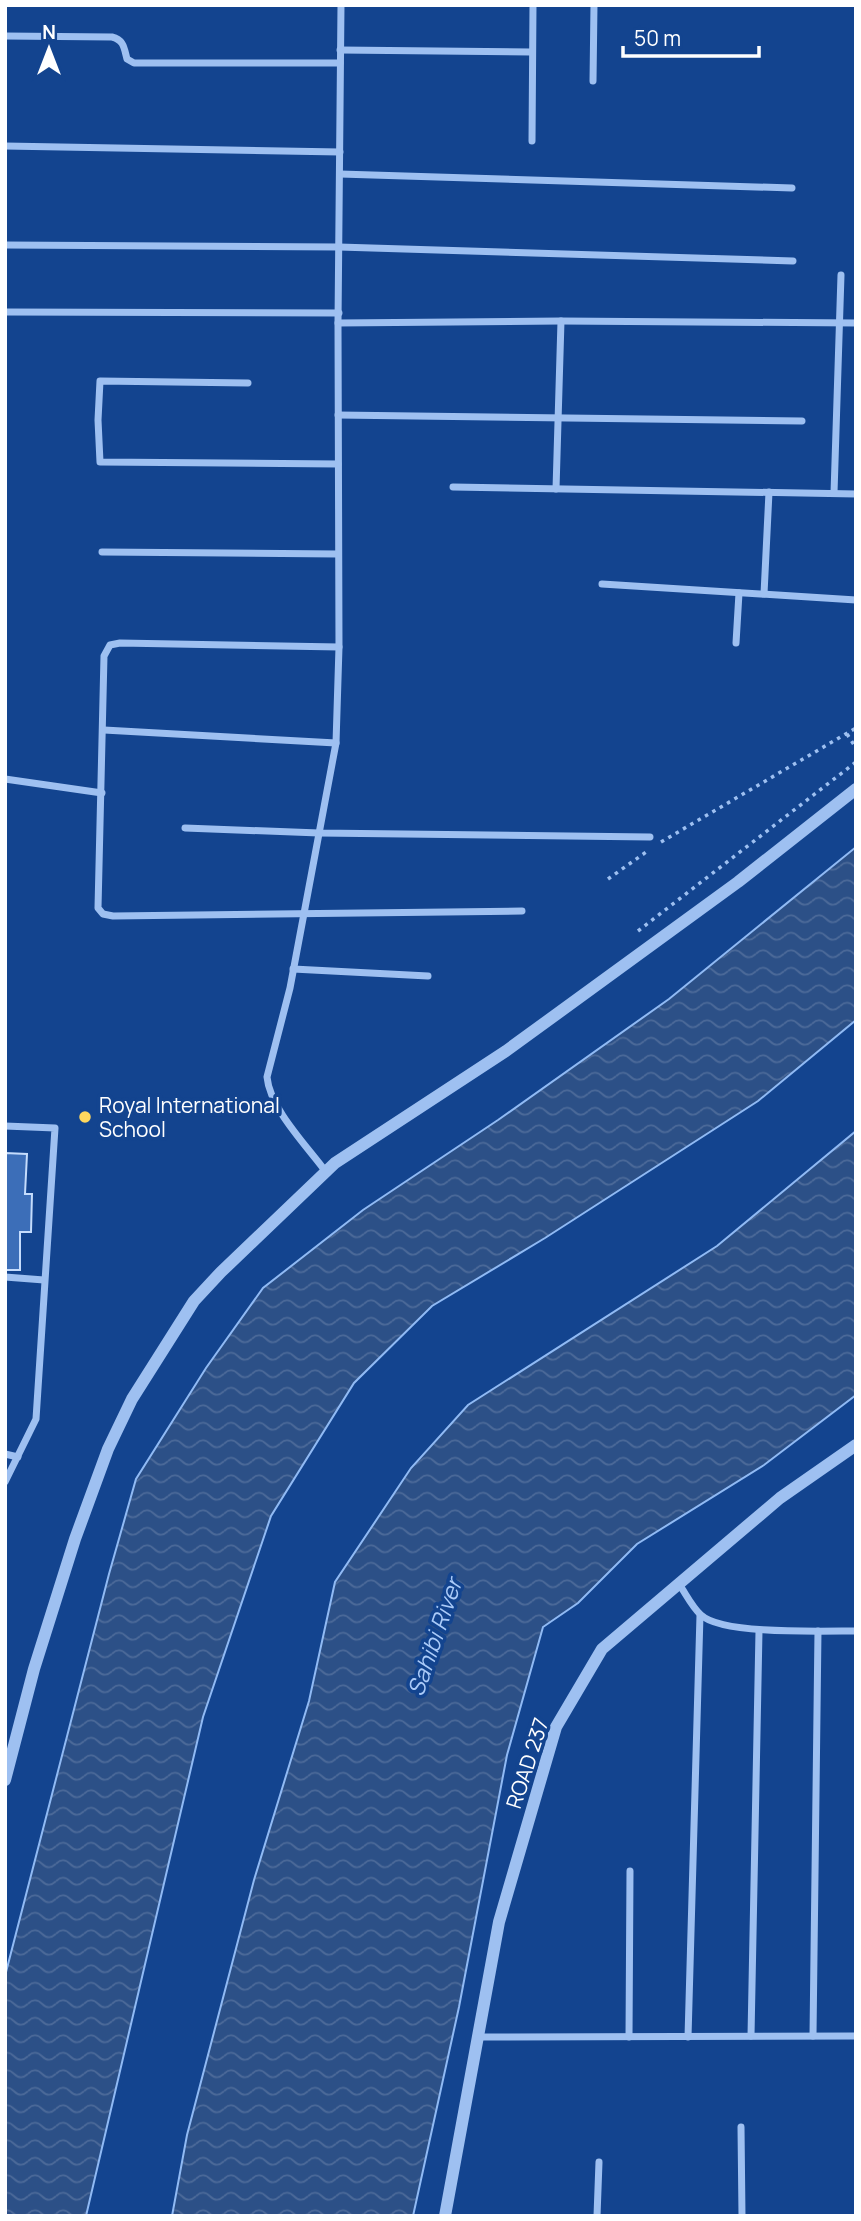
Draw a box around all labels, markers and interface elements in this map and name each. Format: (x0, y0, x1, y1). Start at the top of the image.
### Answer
north arrow (14, 14, 84, 84)
scale bar (623, 14, 760, 58)
text: N (42, 19, 56, 45)
text: 50 m (634, 24, 681, 52)
place label: Royal International School (99, 1091, 280, 1143)
marker: Royal International School (77, 1109, 93, 1125)
water label: Sahibi River (399, 1571, 470, 1700)
street label: ROAD 237 (499, 1714, 555, 1812)

